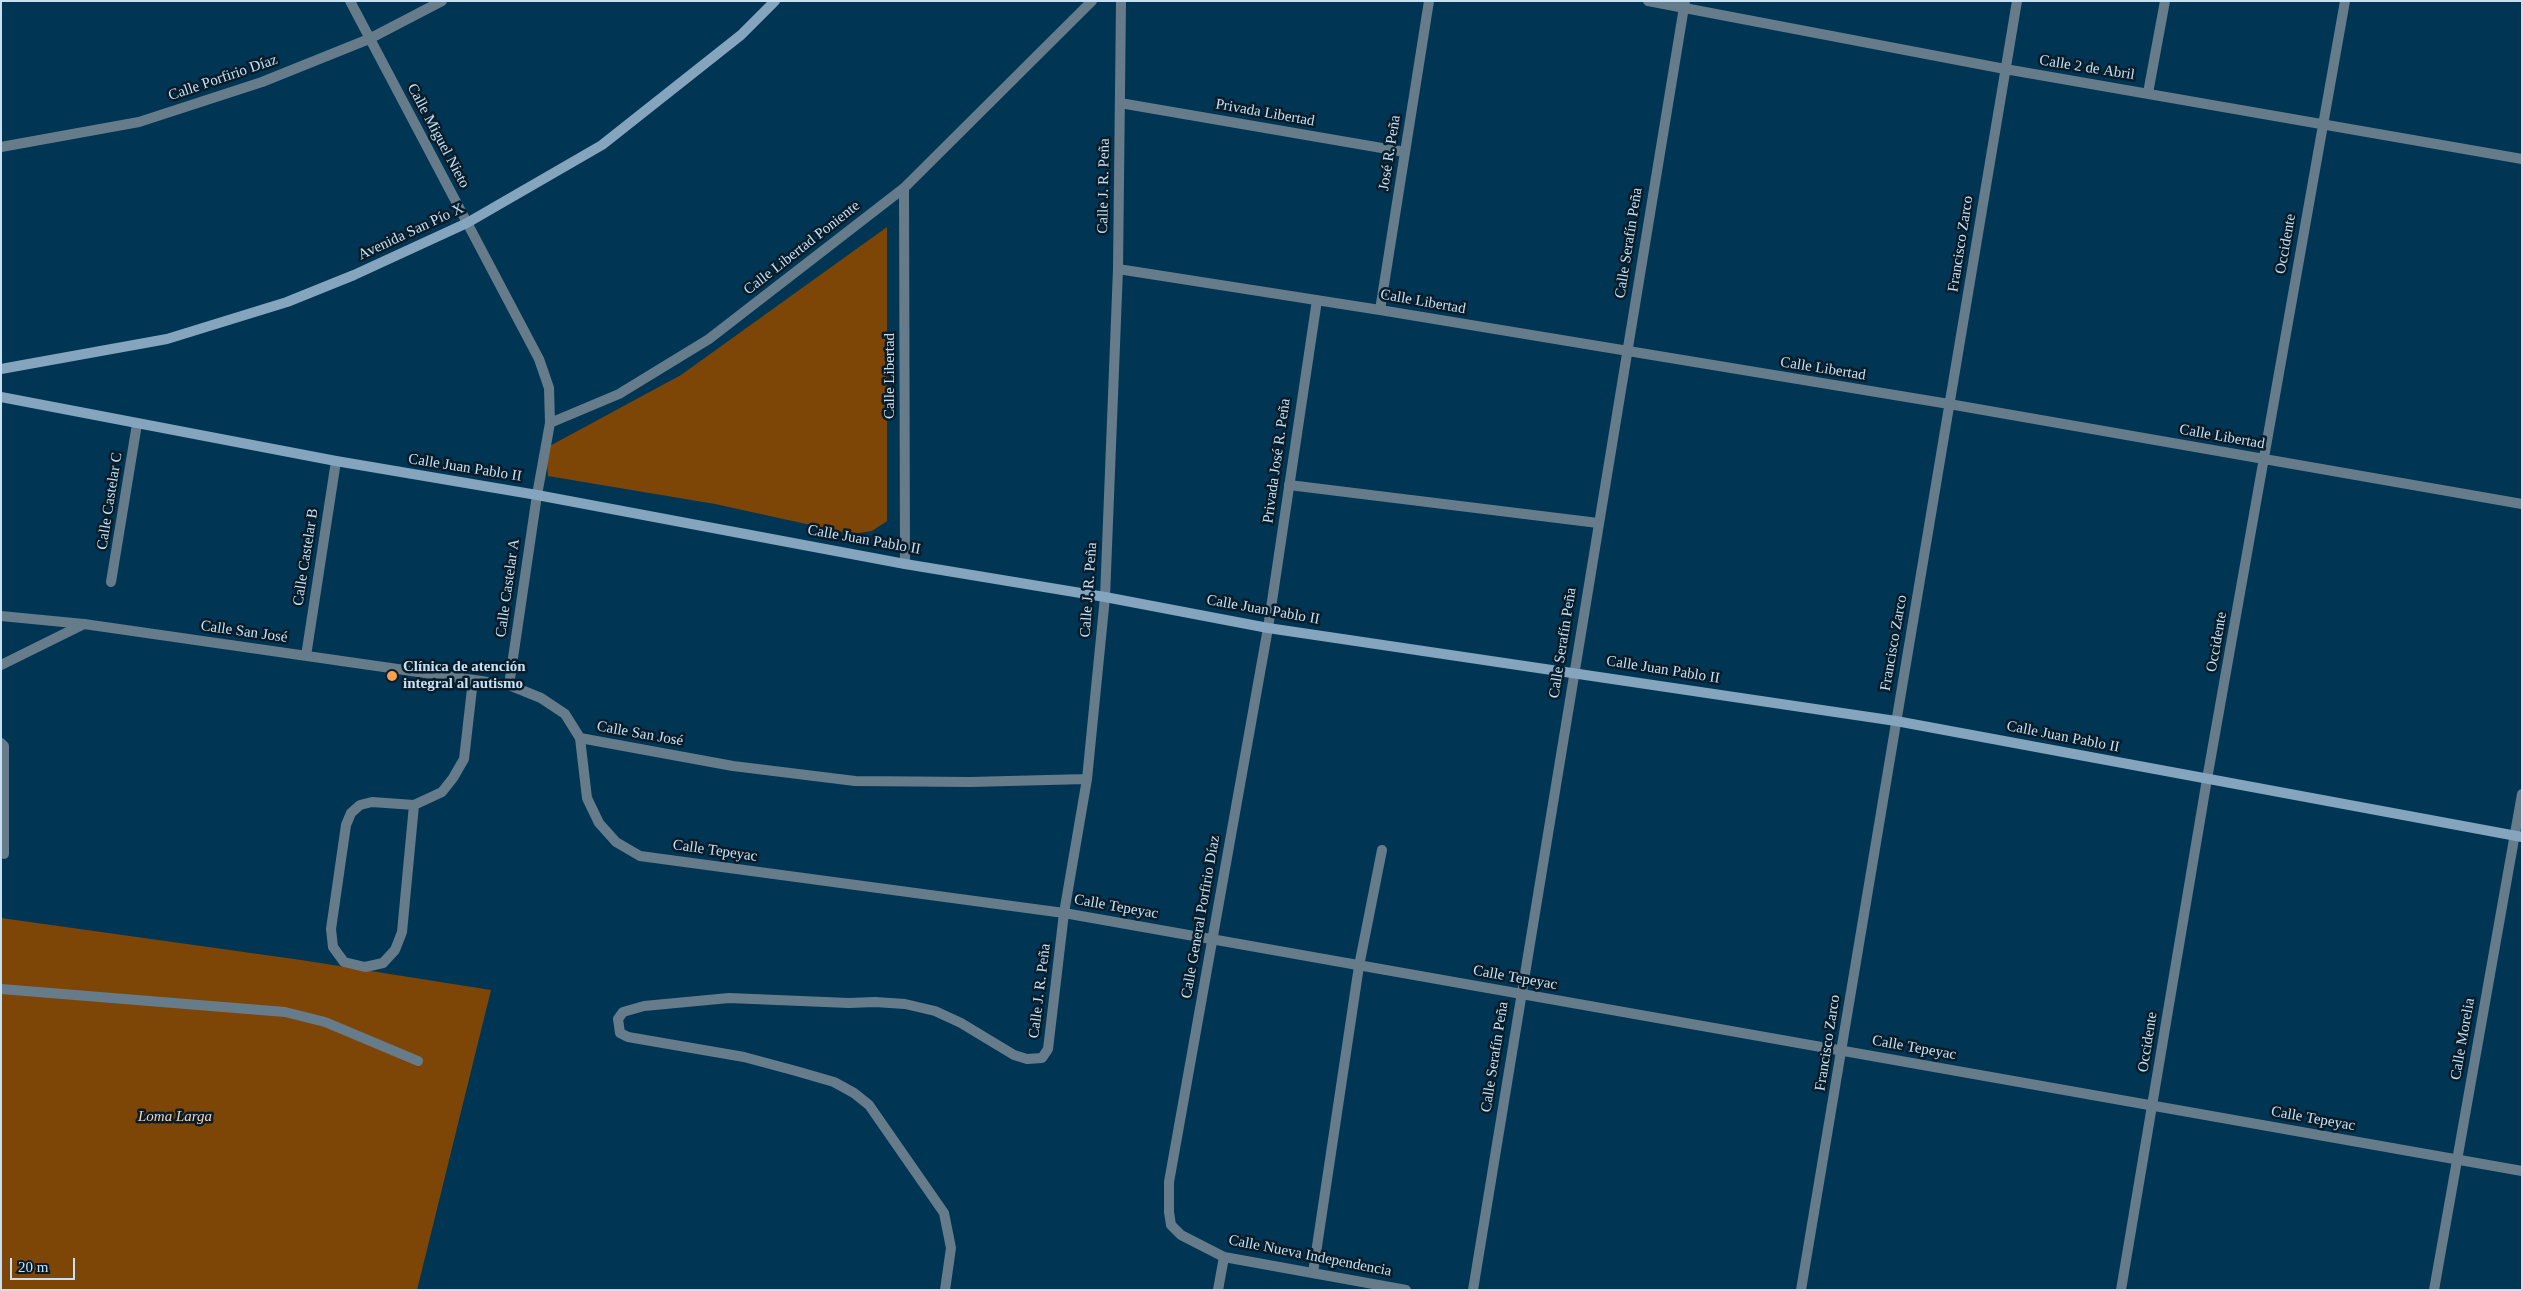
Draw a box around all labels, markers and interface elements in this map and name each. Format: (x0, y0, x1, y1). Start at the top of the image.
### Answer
street label: Calle Porfirio Díaz (166, 51, 280, 105)
street label: Calle 2 de Abril (2038, 52, 2136, 84)
street label: Calle Miguel Nieto (403, 81, 473, 191)
street label: Privada Libertad (1214, 95, 1316, 131)
street label: José R. Peña (1375, 114, 1405, 192)
street label: Calle J. R. Peña (1094, 138, 1114, 234)
street label: Calle Serafín Peña (1611, 186, 1647, 300)
street label: Francisco Zarco (1945, 195, 1977, 293)
street label: Calle Libertad Poniente (740, 197, 864, 299)
street label: Avenida San Pío X (355, 200, 467, 264)
street label: Occidente (2272, 212, 2300, 276)
street label: Calle Libertad (1379, 286, 1467, 318)
street label: Calle Libertad (881, 333, 899, 419)
street label: Calle Libertad (1779, 353, 1867, 385)
street label: Privada José R. Peña (1259, 397, 1295, 525)
street label: Calle Libertad (2178, 421, 2266, 453)
street label: Calle Juan Pablo II (407, 450, 523, 486)
street label: Calle Castelar C (93, 451, 127, 551)
street label: Calle Castelar B (289, 507, 323, 607)
street label: Calle Juan Pablo II (806, 521, 922, 559)
street label: Calle Castelar A (492, 538, 524, 638)
street label: Calle J. R. Peña (1077, 542, 1101, 638)
street label: Calle Serafín Peña (1545, 586, 1581, 700)
street label: Calle Juan Pablo II (1205, 591, 1321, 629)
street label: Francisco Zarco (1877, 594, 1911, 692)
street label: Occidente (2203, 610, 2231, 674)
street label: Calle San José (199, 617, 289, 647)
street label: Calle Juan Pablo II (1605, 652, 1721, 688)
place label: Clínica de atención integral al autismo (403, 658, 525, 693)
marker: Clínica de atención integral al autismo (385, 669, 399, 683)
street label: Calle Juan Pablo II (2005, 717, 2121, 757)
street label: Calle San José (595, 718, 685, 750)
street label: Calle General Porfirio Díaz (1178, 834, 1224, 1000)
street label: Calle Tepeyac (672, 836, 758, 866)
street label: Calle Tepeyac (1073, 891, 1159, 923)
street label: Calle J. R. Peña (1025, 943, 1055, 1039)
street label: Calle Tepeyac (1472, 962, 1558, 994)
street label: Francisco Zarco (1812, 994, 1844, 1092)
street label: Calle Morelia (2447, 997, 2479, 1081)
street label: Calle Serafín Peña (1477, 1000, 1513, 1114)
street label: Occidente (2134, 1011, 2162, 1073)
street label: Calle Tepeyac (1871, 1032, 1957, 1064)
street label: Calle Tepeyac (2270, 1103, 2356, 1135)
park label: Loma Larga (138, 1108, 212, 1126)
street label: Calle Nueva Independencia (1227, 1231, 1393, 1281)
scale bar (12, 1248, 78, 1280)
text: 20 m (18, 1259, 48, 1275)

